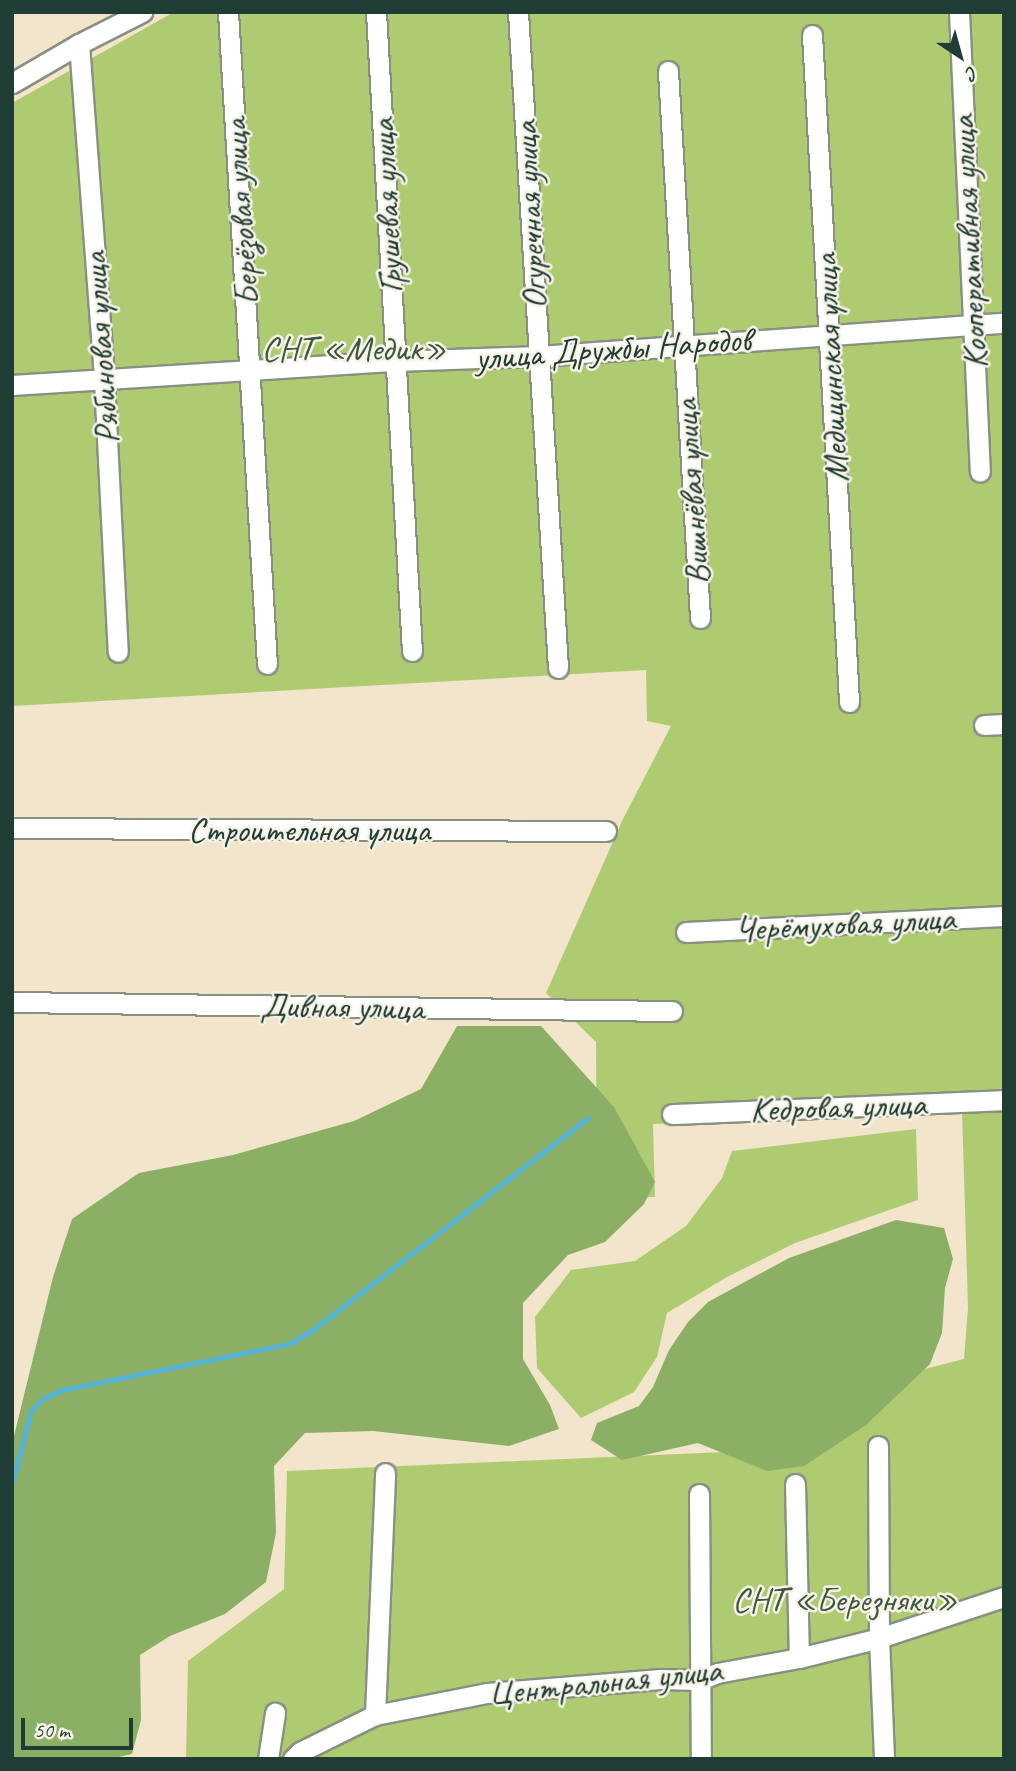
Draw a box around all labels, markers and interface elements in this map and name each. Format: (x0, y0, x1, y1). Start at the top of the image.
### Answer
north arrow (925, 21, 995, 91)
text: С (962, 61, 983, 85)
street label: Кооперативная улица (941, 113, 997, 371)
street label: Берёзовая улица (214, 117, 268, 307)
street label: Грушевая улица (361, 117, 413, 295)
street label: Огуречная улица (504, 118, 556, 312)
street label: Рябиновая улица (73, 250, 129, 446)
street label: Медицинская улица (804, 251, 858, 485)
street label: улица Дружбы Народов (474, 318, 752, 380)
park label: СНТ «Медик» (261, 328, 447, 370)
street label: Вишнёвая улица (664, 396, 720, 588)
street label: Строительная улица (187, 809, 431, 851)
street label: Черёмуховая улица (733, 897, 957, 951)
street label: Дивная улица (260, 985, 424, 1029)
street label: Кедровая улица (748, 1083, 928, 1131)
park label: СНТ «Березняки» (732, 1579, 958, 1621)
street label: Центральная улица (485, 1649, 725, 1715)
scale bar (24, 1704, 136, 1748)
text: 50 m (34, 1717, 70, 1743)

